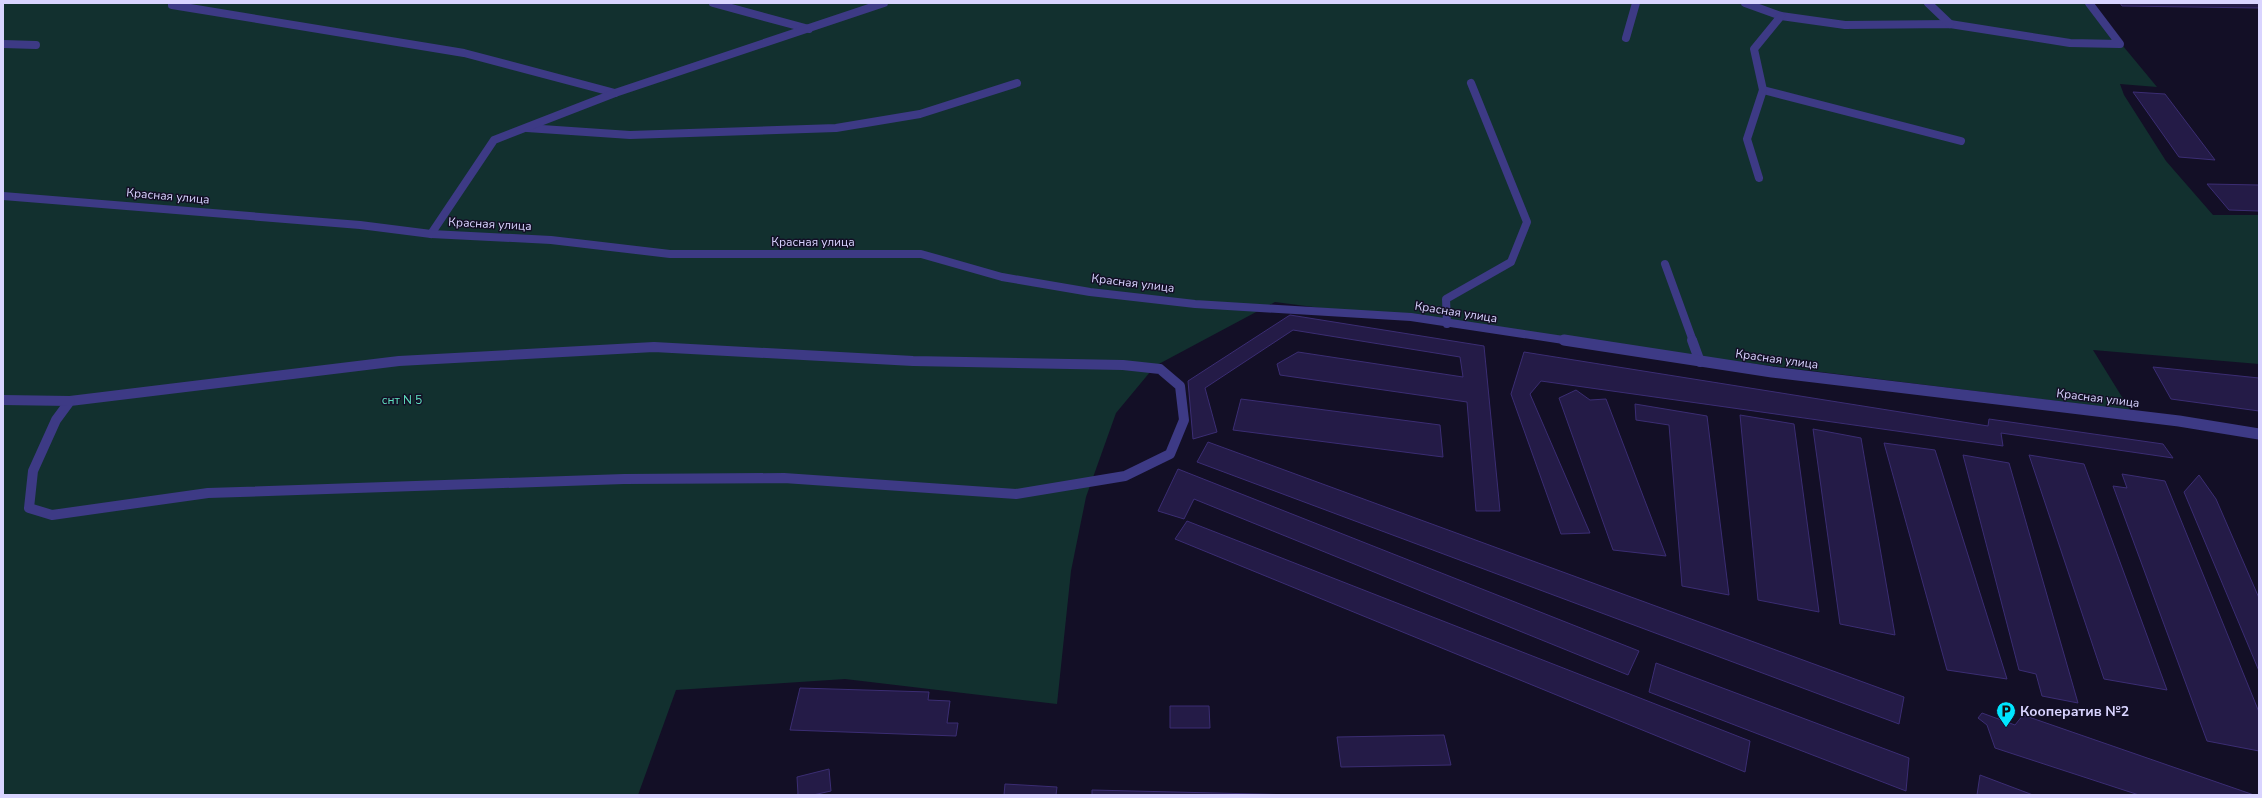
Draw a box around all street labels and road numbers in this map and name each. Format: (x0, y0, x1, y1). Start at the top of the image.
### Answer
street label: Красная улица (126, 184, 210, 208)
street label: Красная улица (448, 214, 532, 234)
street label: Красная улица (771, 234, 855, 250)
street label: Красная улица (1091, 270, 1175, 296)
street label: Красная улица (1414, 298, 1498, 326)
street label: Красная улица (1735, 345, 1819, 373)
street label: Красная улица (2056, 385, 2140, 411)

